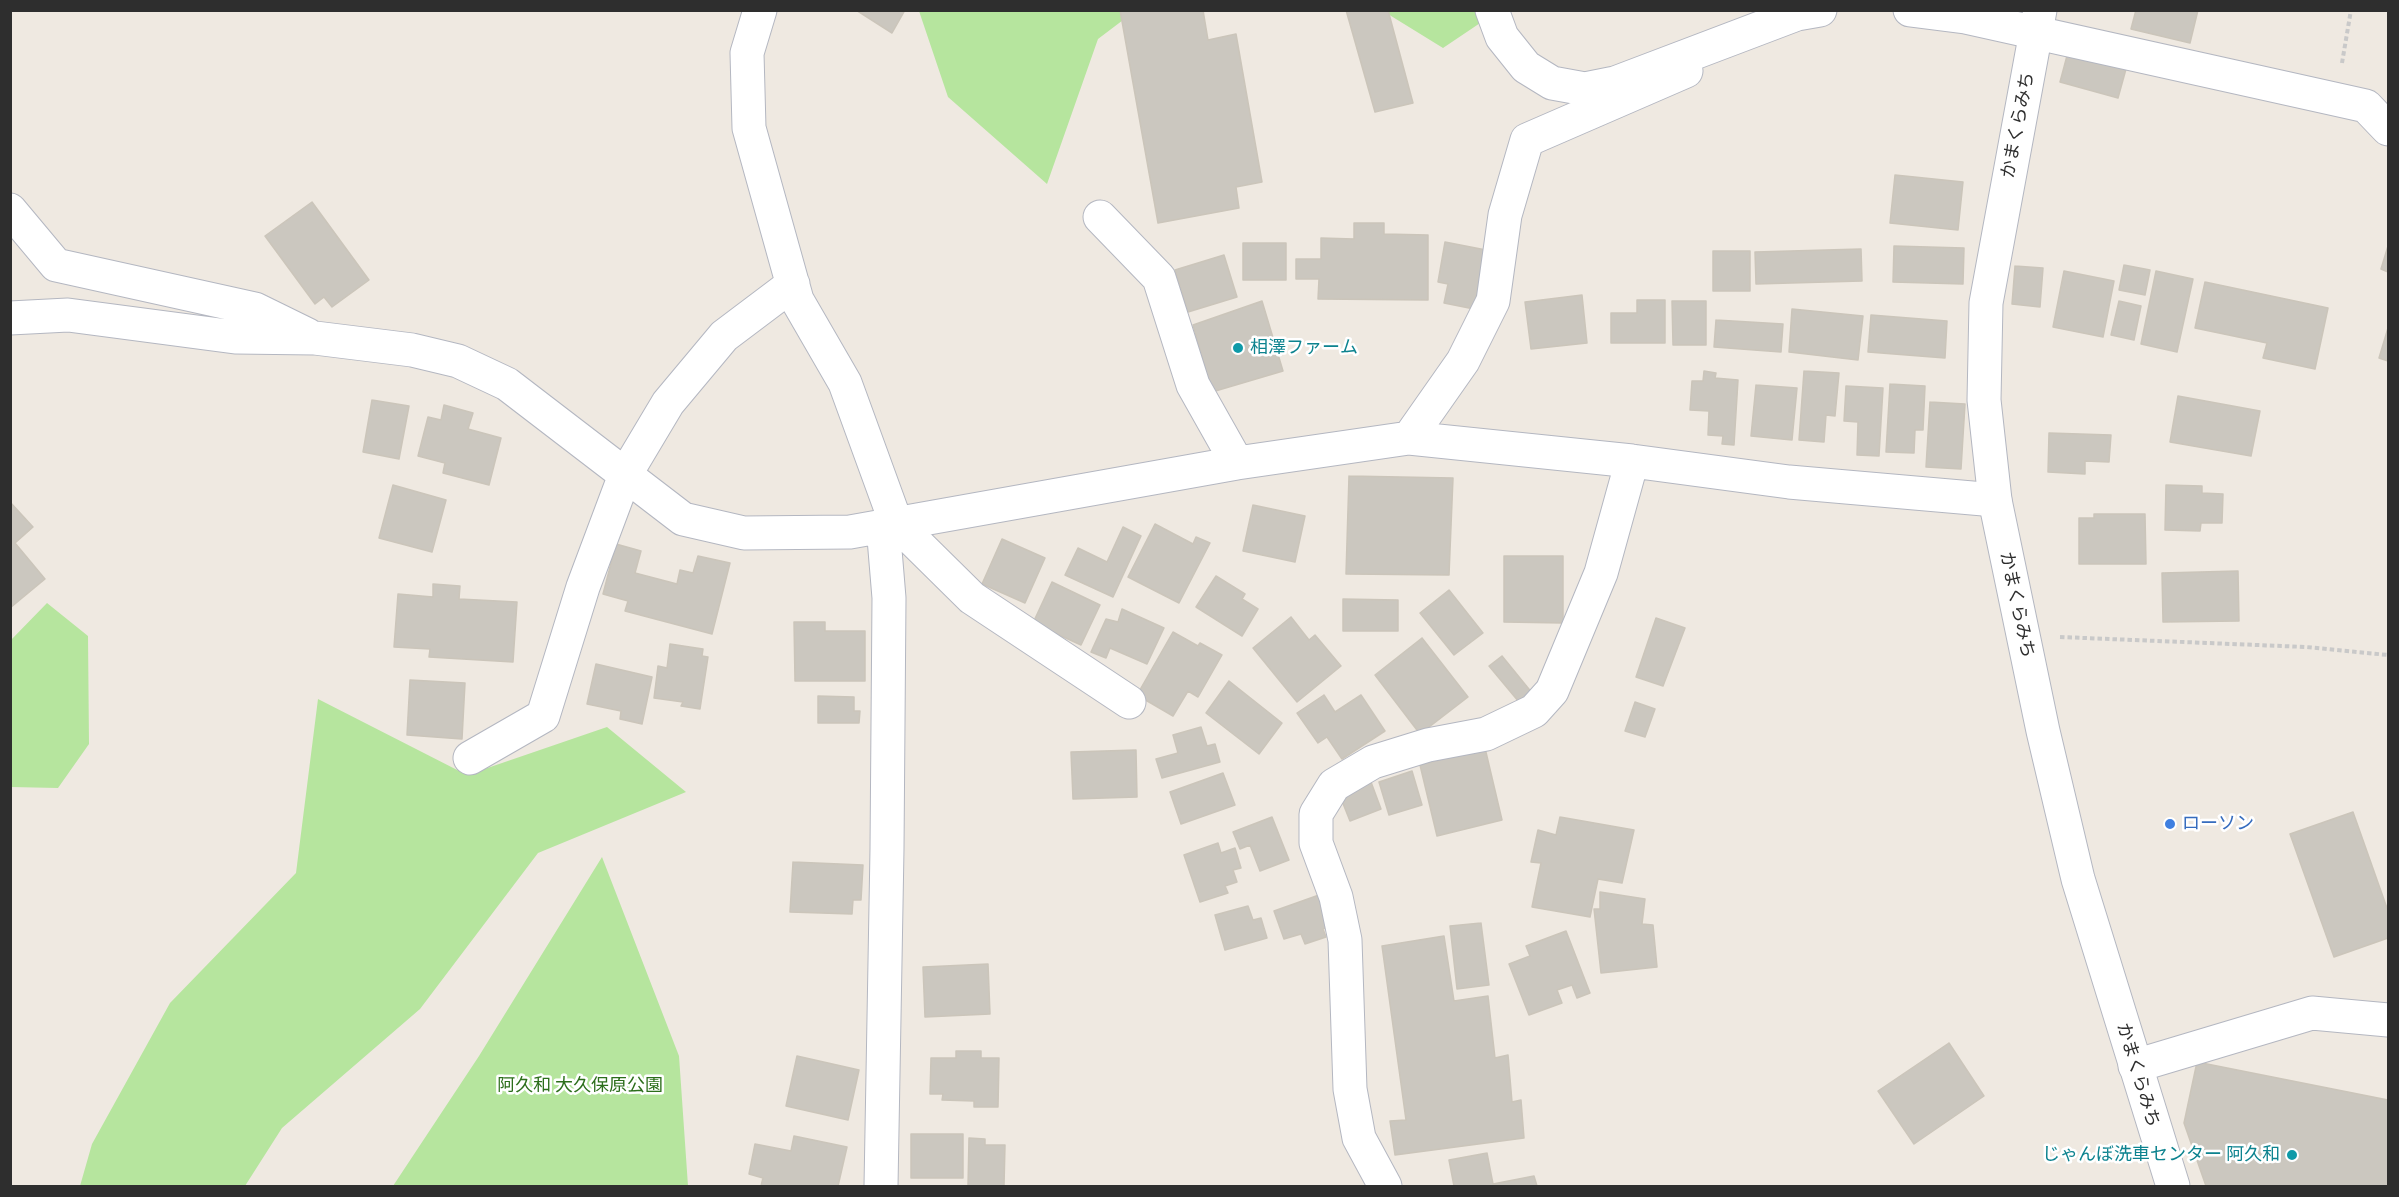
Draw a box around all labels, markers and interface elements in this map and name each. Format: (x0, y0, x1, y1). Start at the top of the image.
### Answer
street label: かまくらみち (1997, 70, 2039, 180)
place label: 相澤ファーム (1250, 337, 1358, 359)
marker: 相澤ファーム (1231, 341, 1245, 355)
street label: かまくらみち (1995, 550, 2039, 660)
place label: ローソン (2182, 813, 2254, 835)
marker: ローソン (2163, 817, 2177, 831)
street label: かまくらみち (2112, 1020, 2164, 1130)
park label: 阿久和 大久保原公園 (497, 1075, 663, 1097)
place label: じゃんぼ洗車センター 阿久和 (2042, 1144, 2280, 1166)
marker: じゃんぼ洗車センター 阿久和 (2285, 1148, 2299, 1162)

